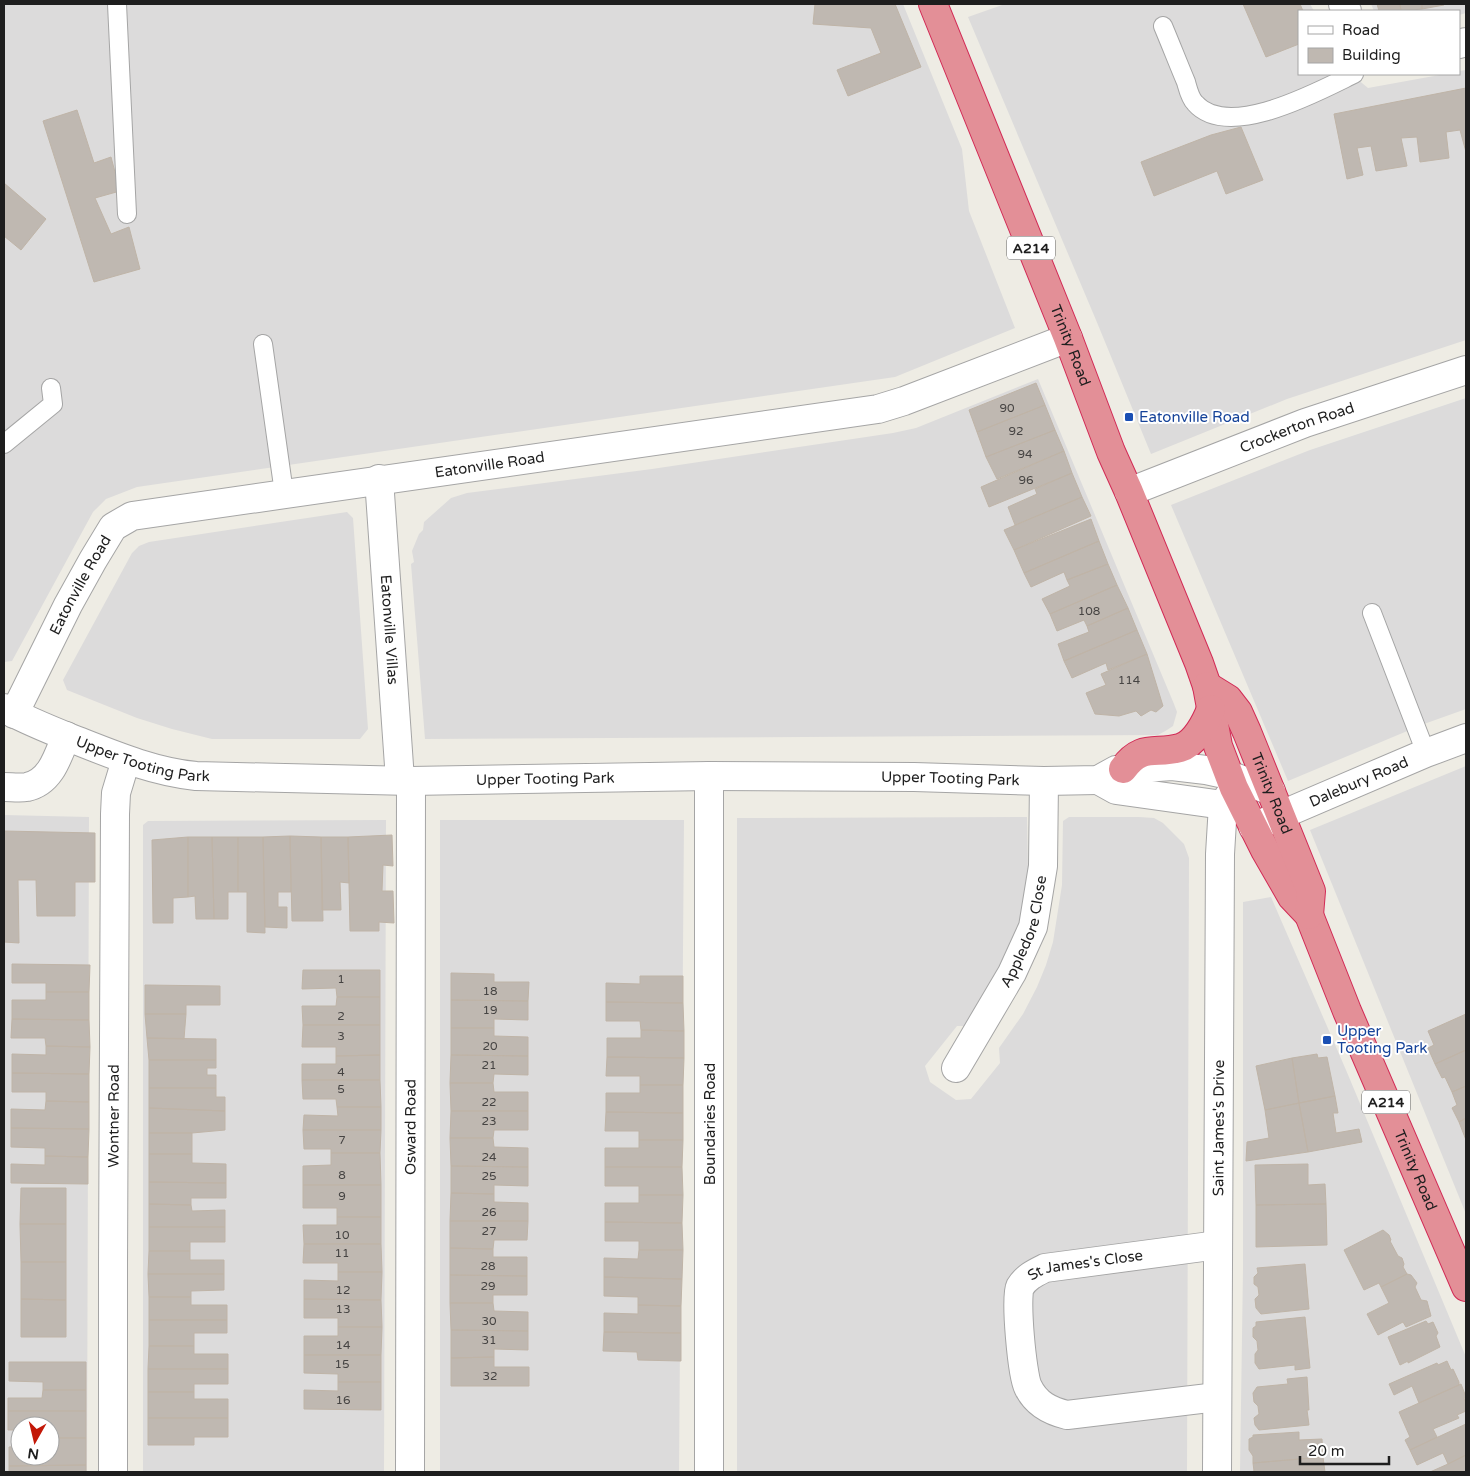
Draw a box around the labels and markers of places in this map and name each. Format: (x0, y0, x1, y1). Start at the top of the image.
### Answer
place label: Eatonville Road (1139, 408, 1250, 426)
marker: Eatonville Road (1123, 411, 1135, 423)
place label: Upper Tooting Park (1337, 1022, 1427, 1057)
marker: Upper Tooting Park (1321, 1034, 1333, 1046)

